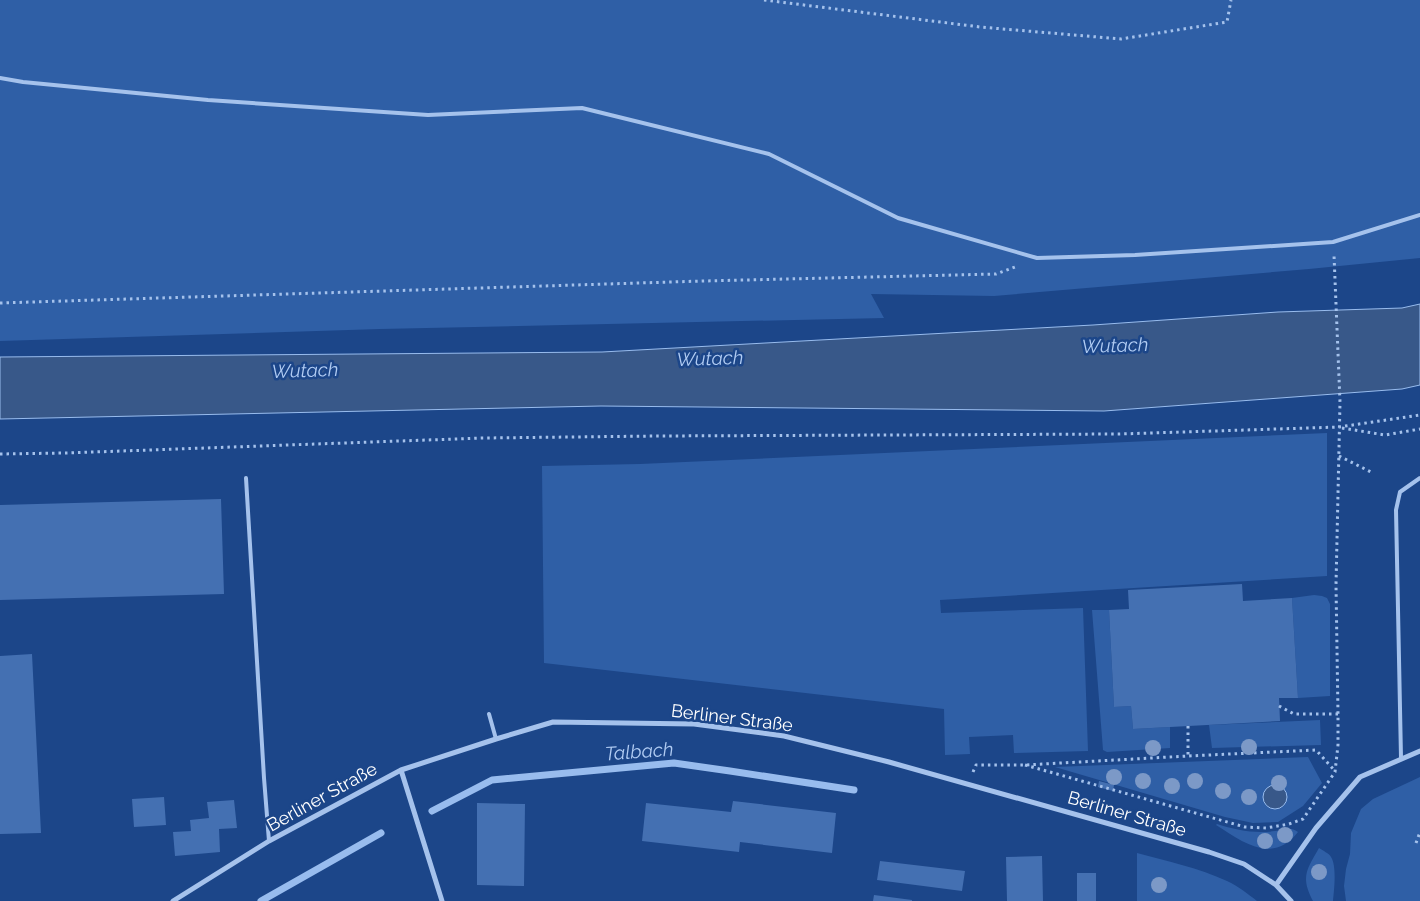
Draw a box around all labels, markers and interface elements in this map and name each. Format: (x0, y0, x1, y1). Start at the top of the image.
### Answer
water label: Wutach (1081, 333, 1149, 357)
water label: Wutach (676, 346, 744, 370)
water label: Wutach (271, 358, 339, 382)
street label: Berliner Straße (670, 700, 795, 735)
water label: Talbach (604, 738, 674, 764)
street label: Berliner Straße (263, 757, 381, 835)
street label: Berliner Straße (1065, 787, 1189, 841)

